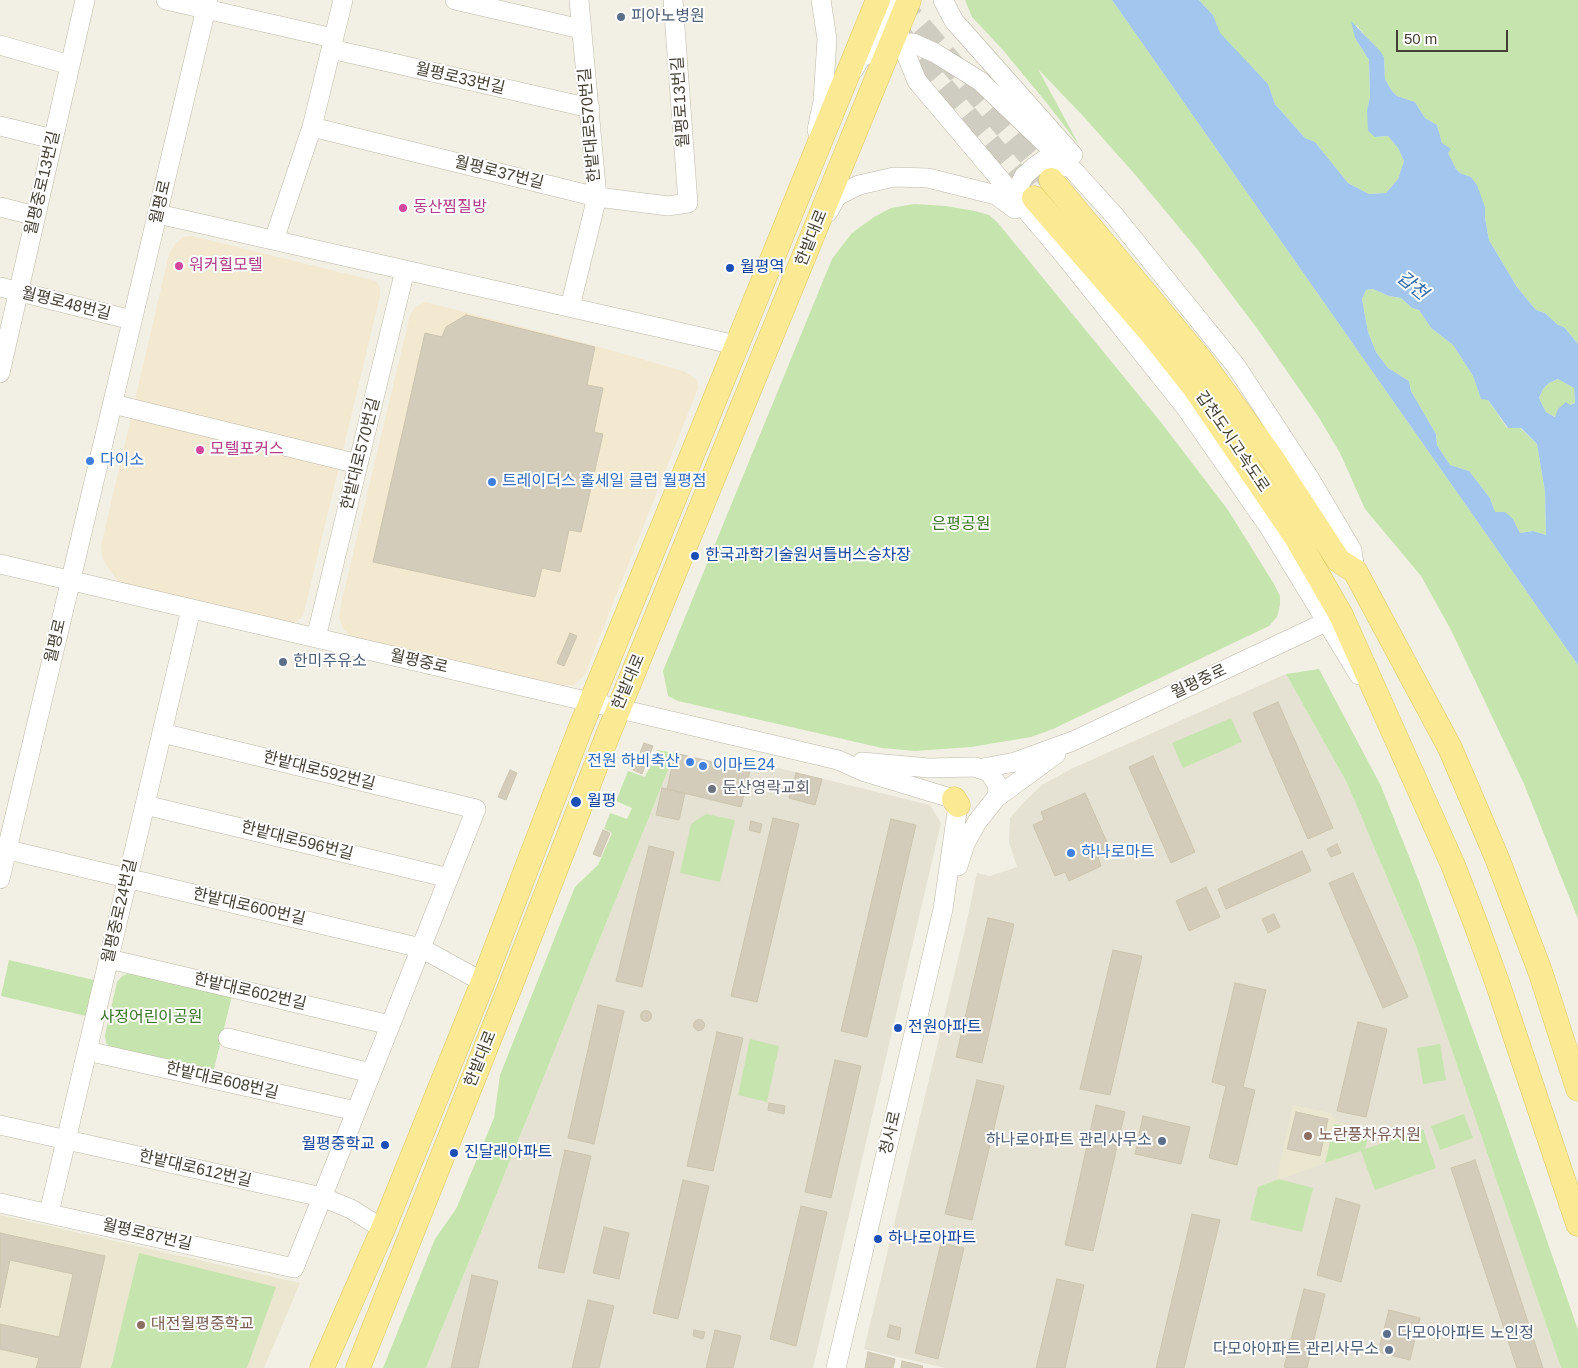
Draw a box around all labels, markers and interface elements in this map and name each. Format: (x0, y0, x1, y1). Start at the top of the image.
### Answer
place label: 피아노병원 (631, 7, 705, 27)
marker: 피아노병원 (615, 11, 627, 23)
scale bar (1398, 20, 1510, 52)
text: 50 m (1404, 30, 1437, 47)
street label: 월평로13번길 (668, 56, 694, 148)
street label: 월평로33번길 (413, 59, 507, 99)
street label: 한밭대로570번길 (575, 67, 605, 183)
street label: 월평중로13번길 (22, 129, 64, 237)
street label: 월평로37번길 (452, 153, 546, 193)
street label: 월평로 (147, 178, 175, 226)
place label: 동산찜질방 (413, 198, 487, 218)
marker: 동산찜질방 (397, 202, 409, 214)
street label: 한밭대로 (792, 207, 832, 269)
place label: 워커힐모텔 (189, 256, 263, 276)
place label: 월평역 (740, 258, 784, 278)
marker: 워커힐모텔 (173, 260, 185, 272)
marker: 월평역 (724, 262, 736, 274)
water label: 갑천 (1392, 267, 1432, 305)
street label: 월평로48번길 (19, 284, 113, 324)
street label: 갑천도시고속도로 (1191, 388, 1273, 496)
street label: 한밭대로570번길 (338, 396, 384, 512)
place label: 모텔포커스 (210, 440, 284, 460)
marker: 모텔포커스 (194, 444, 206, 456)
place label: 다이소 (100, 451, 144, 471)
marker: 다이소 (84, 455, 96, 467)
place label: 트레이더스 홀세일 클럽 월평점 (502, 472, 707, 492)
marker: 트레이더스 홀세일 클럽 월평점 (486, 476, 498, 488)
park label: 은평공원 (932, 515, 990, 535)
place label: 한국과학기술원셔틀버스승차장 (705, 546, 911, 566)
marker: 한국과학기술원셔틀버스승차장 (689, 550, 701, 562)
street label: 월평로 (42, 617, 70, 665)
street label: 월평중로 (388, 646, 450, 678)
street label: 한밭대로 (609, 651, 649, 713)
place label: 한미주유소 (293, 652, 367, 672)
marker: 한미주유소 (277, 656, 289, 668)
street label: 월평중로 (1168, 661, 1230, 703)
street label: 한밭대로592번길 (261, 748, 377, 794)
place label: 전원 하비축산 (587, 752, 680, 772)
marker: 전원 하비축산 (684, 756, 696, 768)
place label: 이마트24 (713, 756, 775, 776)
marker: 이마트24 (697, 760, 709, 772)
place label: 둔산영락교회 (722, 779, 810, 799)
marker: 둔산영락교회 (706, 783, 718, 795)
place label: 월평 (587, 792, 616, 812)
marker: 월평 (569, 795, 583, 809)
street label: 한밭대로596번길 (239, 818, 355, 864)
place label: 하나로마트 (1081, 843, 1155, 863)
marker: 하나로마트 (1065, 847, 1077, 859)
street label: 월평중로24번길 (99, 857, 141, 965)
street label: 한밭대로600번길 (191, 885, 307, 929)
street label: 한밭대로602번길 (192, 970, 308, 1014)
park label: 사정어린이공원 (99, 1008, 203, 1028)
place label: 전원아파트 (908, 1018, 982, 1038)
marker: 전원아파트 (892, 1022, 904, 1034)
street label: 한밭대로 (461, 1028, 501, 1090)
street label: 한밭대로608번길 (164, 1059, 280, 1103)
street label: 청사로 (877, 1109, 905, 1157)
place label: 노란풍차유치원 (1318, 1126, 1421, 1146)
marker: 노란풍차유치원 (1302, 1130, 1314, 1142)
place label: 하나로아파트 관리사무소 (986, 1131, 1152, 1151)
place label: 월평중학교 (301, 1135, 375, 1155)
marker: 하나로아파트 관리사무소 (1156, 1135, 1168, 1147)
marker: 월평중학교 (379, 1139, 391, 1151)
place label: 진달래아파트 (464, 1143, 552, 1163)
street label: 한밭대로612번길 (137, 1147, 253, 1191)
marker: 진달래아파트 (448, 1147, 460, 1159)
street label: 월평로87번길 (100, 1215, 194, 1255)
place label: 하나로아파트 (888, 1229, 976, 1249)
marker: 하나로아파트 (872, 1233, 884, 1245)
place label: 대전월평중학교 (151, 1315, 254, 1335)
marker: 대전월평중학교 (135, 1319, 147, 1331)
place label: 다모아아파트 노인정 (1397, 1324, 1534, 1344)
marker: 다모아아파트 노인정 (1381, 1328, 1393, 1340)
place label: 다모아아파트 관리사무소 (1213, 1340, 1379, 1360)
marker: 다모아아파트 관리사무소 (1383, 1344, 1395, 1356)

